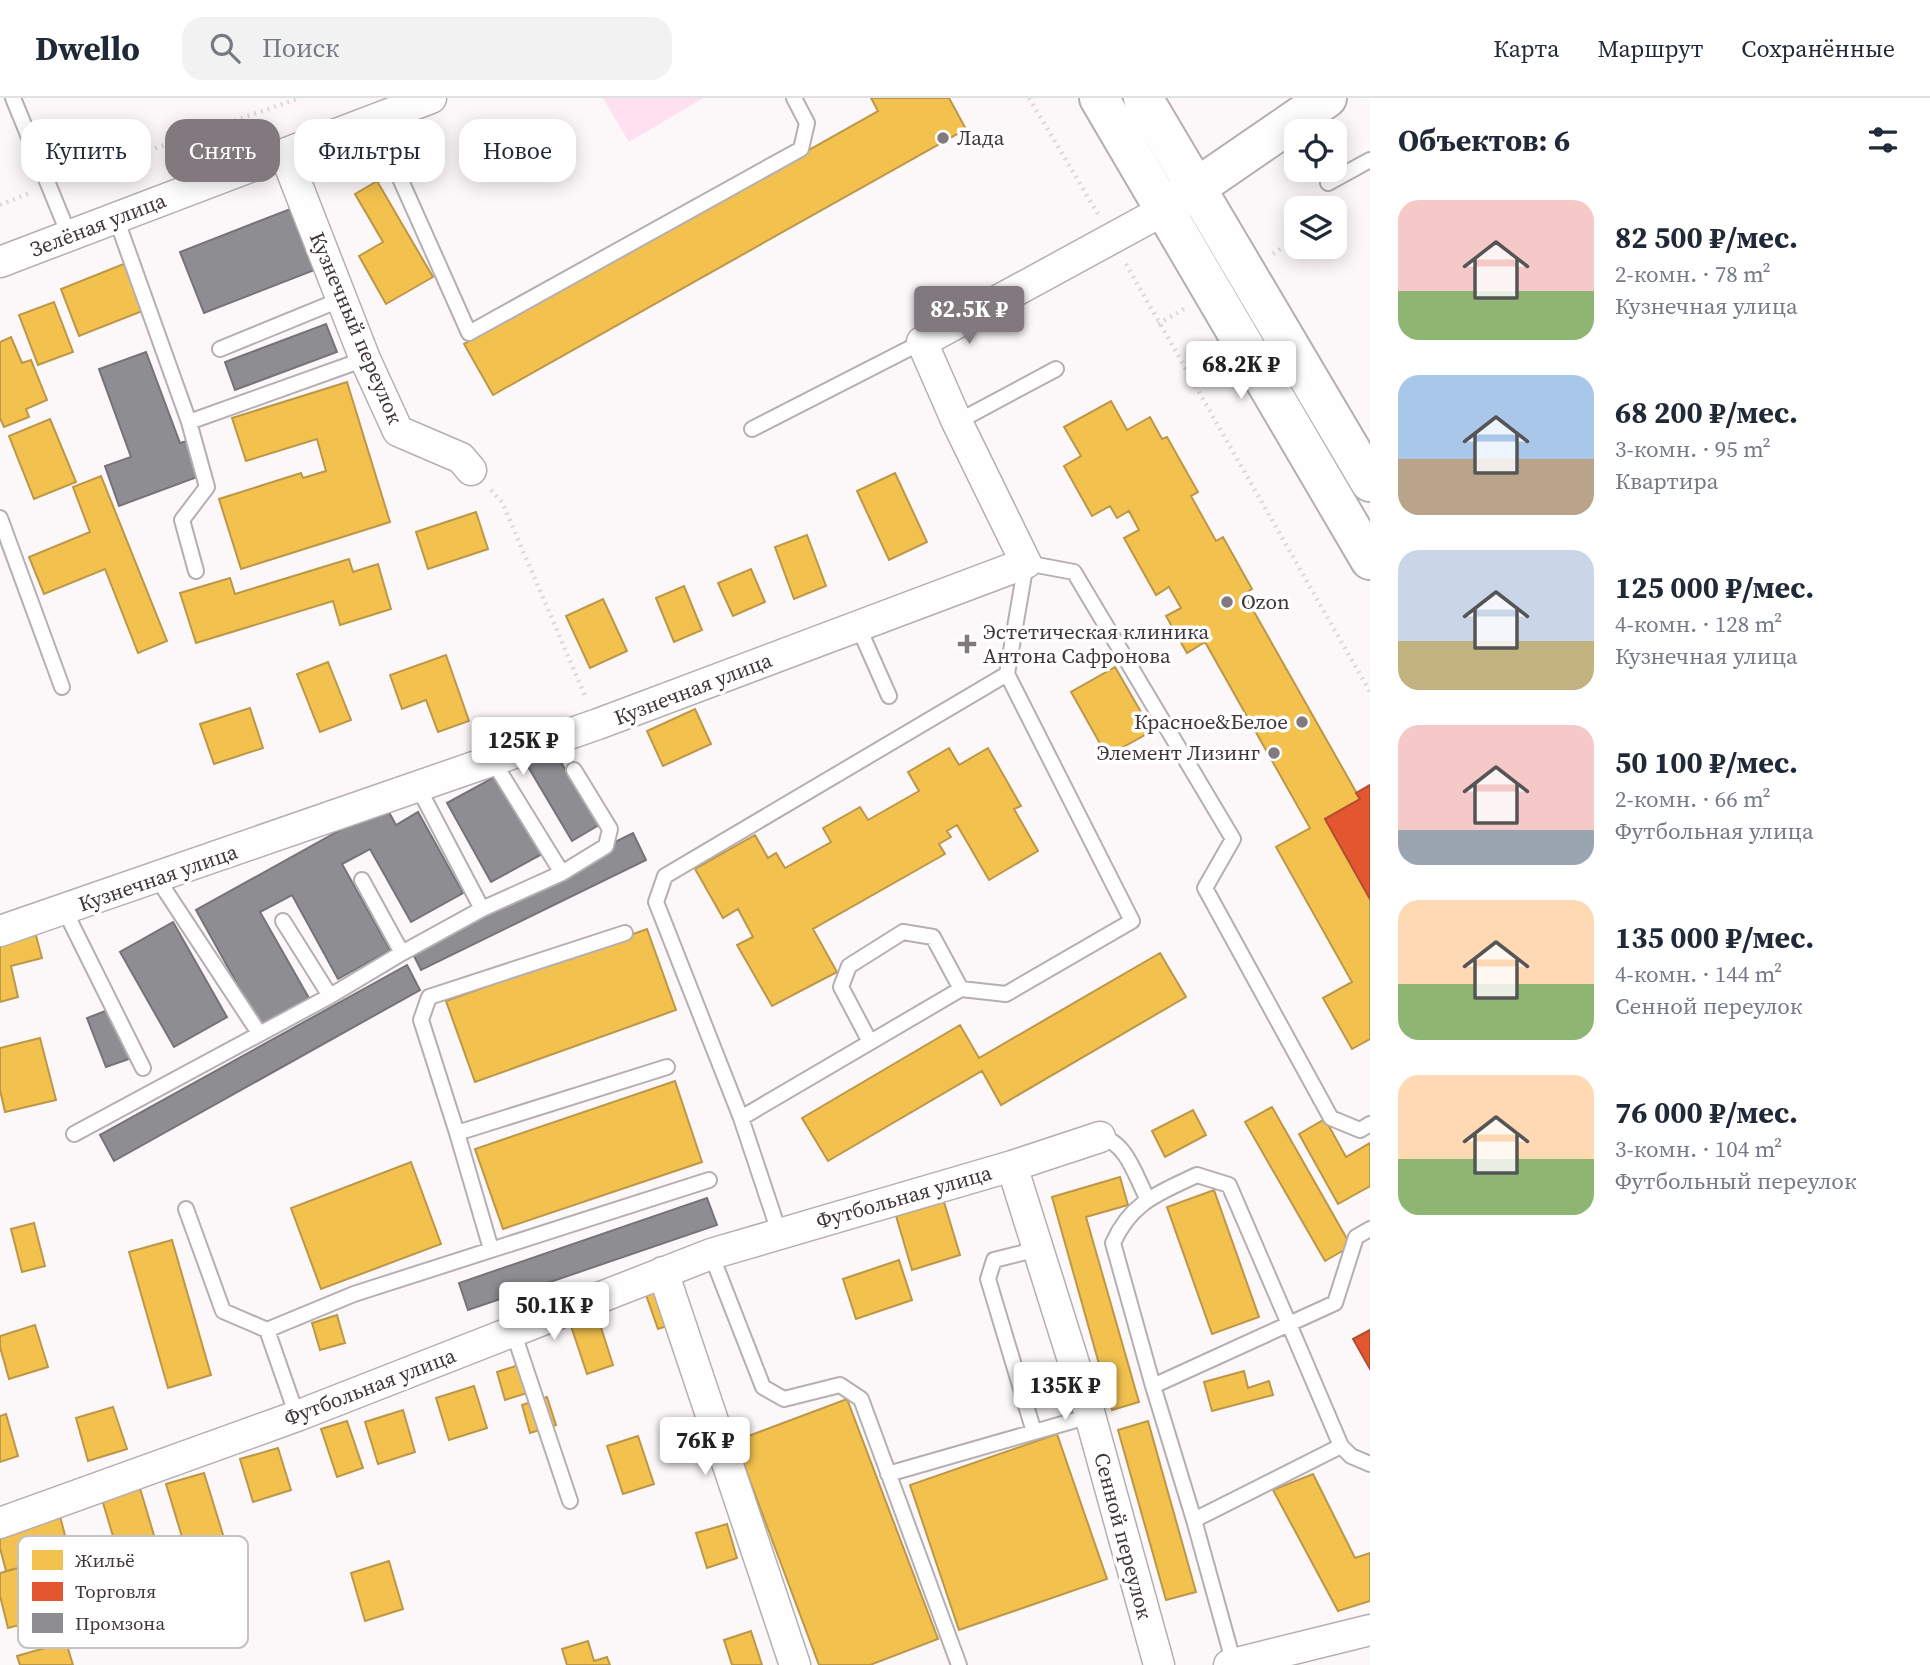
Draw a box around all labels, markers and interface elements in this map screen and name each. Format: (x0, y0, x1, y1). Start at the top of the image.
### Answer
search box (182, 17, 672, 80)
text: Dwello (35, 26, 140, 71)
icon: search (206, 29, 244, 67)
text: Поиск (262, 30, 340, 66)
text: Карта (1493, 32, 1559, 65)
text: Маршрут (1597, 32, 1703, 65)
text: Сохранённые (1741, 32, 1895, 65)
chip: Купить (21, 119, 151, 182)
chip: Снять (165, 119, 280, 182)
chip: Фильтры (294, 119, 445, 182)
chip: Новое (459, 119, 576, 182)
map controls (1284, 119, 1347, 259)
button: locate (1284, 119, 1347, 182)
text: Объектов: 6 (1398, 120, 1570, 161)
icon: filters (1864, 121, 1902, 159)
place label: Лада (957, 123, 1005, 152)
marker: Лада (935, 130, 951, 146)
street label: Зелёная улица (26, 185, 170, 264)
button: layers (1284, 196, 1347, 259)
text: 82 500 ₽/мес. (1615, 217, 1798, 258)
street label: Кузнечный переулок (303, 227, 410, 429)
icon: home (1454, 228, 1538, 312)
text: 2-комн. · 78 m² (1615, 258, 1771, 290)
pin: 82.5K ₽ (904, 286, 1034, 346)
text: Кузнечная улица (1615, 290, 1798, 322)
text: 82.5K ₽ (930, 293, 1008, 325)
pin: 68.2K ₽ (1176, 342, 1306, 401)
text: 68.2K ₽ (1202, 348, 1280, 380)
text: 68 200 ₽/мес. (1615, 392, 1798, 433)
icon: home (1454, 403, 1538, 487)
text: 3-комн. · 95 m² (1615, 433, 1771, 465)
text: Квартира (1615, 465, 1718, 497)
text: 125 000 ₽/мес. (1615, 567, 1814, 608)
icon: home (1454, 578, 1538, 662)
place label: Ozon (1241, 587, 1290, 616)
marker: Ozon (1219, 594, 1235, 610)
text: 4-комн. · 128 m² (1615, 608, 1782, 640)
place label: Эстетическая клиника Антона Сафронова (983, 617, 1209, 670)
marker: Эстетическая клиника Антона Сафронова (957, 634, 977, 654)
text: Кузнечная улица (1615, 640, 1798, 672)
street label: Кузнечная улица (610, 645, 776, 732)
place label: Красное&Белое (1134, 707, 1288, 736)
marker: Красное&Белое (1294, 714, 1310, 730)
pin: 125K ₽ (466, 718, 580, 777)
text: 125K ₽ (488, 724, 558, 756)
place label: Элемент Лизинг (1097, 738, 1260, 767)
text: 50 100 ₽/мес. (1615, 742, 1798, 783)
marker: Элемент Лизинг (1266, 745, 1282, 761)
icon: home (1454, 753, 1538, 837)
text: 2-комн. · 66 m² (1615, 783, 1771, 815)
text: Футбольная улица (1615, 815, 1814, 847)
street label: Кузнечная улица (74, 837, 242, 918)
text: 135 000 ₽/мес. (1615, 917, 1814, 958)
icon: home (1454, 928, 1538, 1012)
text: 4-комн. · 144 m² (1615, 958, 1782, 990)
text: Сенной переулок (1615, 990, 1803, 1022)
text: 76 000 ₽/мес. (1615, 1092, 1798, 1133)
icon: home (1454, 1103, 1538, 1187)
text: 3-комн. · 104 m² (1615, 1133, 1782, 1165)
street label: Футбольная улица (813, 1158, 995, 1235)
text: Футбольный переулок (1615, 1165, 1857, 1197)
pin: 50.1K ₽ (489, 1282, 619, 1342)
text: 50.1K ₽ (515, 1289, 593, 1321)
street label: Футбольная улица (280, 1340, 460, 1433)
pin: 135K ₽ (1008, 1362, 1122, 1422)
text: 135K ₽ (1030, 1369, 1100, 1401)
pin: 76K ₽ (656, 1418, 754, 1477)
text: 76K ₽ (676, 1424, 734, 1456)
street label: Сенной переулок (1087, 1449, 1160, 1623)
legend (18, 1536, 248, 1648)
text: Жильё (75, 1547, 135, 1573)
text: Торговля (75, 1578, 156, 1604)
text: Промзона (75, 1610, 165, 1636)

